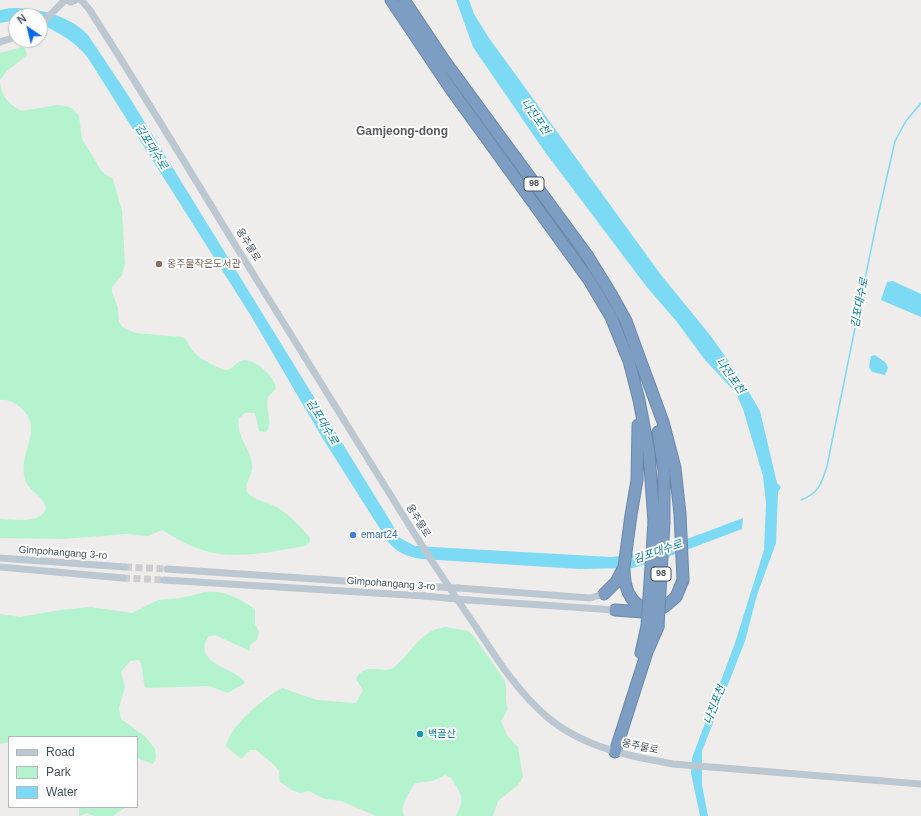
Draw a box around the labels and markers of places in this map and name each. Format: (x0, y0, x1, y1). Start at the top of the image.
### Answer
place label: 옹주물작은도서관 (167, 258, 241, 270)
marker: 옹주물작은도서관 (154, 259, 164, 269)
place label: emart24 (361, 529, 398, 541)
marker: emart24 (348, 530, 358, 540)
place label: 백골산 (428, 728, 456, 740)
marker: 백골산 (415, 729, 425, 739)

